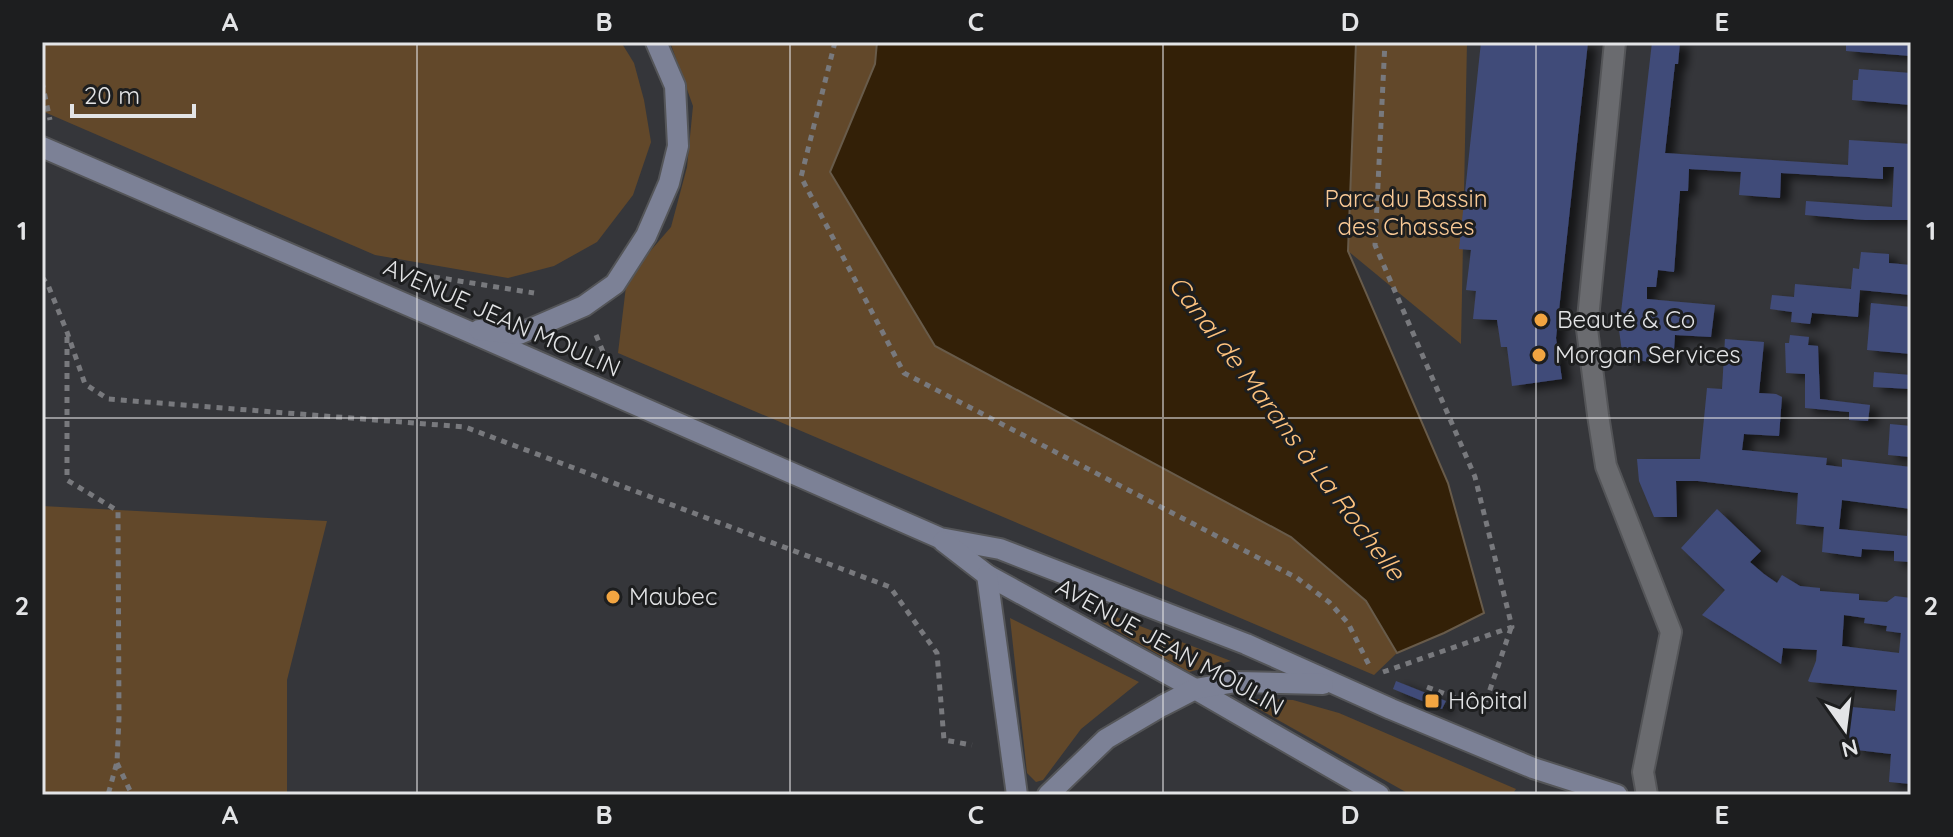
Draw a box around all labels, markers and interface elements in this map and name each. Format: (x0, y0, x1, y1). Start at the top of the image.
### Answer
text: A (222, 5, 239, 38)
text: B (595, 5, 613, 38)
text: C (968, 5, 984, 38)
text: D (1341, 5, 1359, 38)
text: E (1715, 5, 1729, 38)
scale bar (72, 68, 194, 118)
text: 20 m (84, 80, 140, 110)
park label: Parc du Bassin des Chasses (1324, 183, 1488, 241)
text: 1 (17, 214, 27, 247)
text: 1 (1926, 214, 1936, 247)
street label: AVENUE JEAN MOULIN (379, 251, 626, 383)
water label: Canal de Marans à La Rochelle (1162, 269, 1414, 588)
place label: Beauté & Co (1557, 304, 1695, 334)
marker: Beauté & Co (1532, 311, 1550, 329)
place label: Morgan Services (1555, 339, 1741, 369)
marker: Morgan Services (1530, 346, 1548, 364)
street label: AVENUE JEAN MOULIN (1051, 571, 1290, 721)
place label: Maubec (629, 581, 717, 611)
marker: Maubec (604, 588, 622, 606)
text: 2 (15, 589, 29, 622)
text: 2 (1924, 589, 1938, 622)
place label: Hôpital (1448, 685, 1528, 715)
north arrow (1805, 689, 1885, 769)
marker: Hôpital (1423, 692, 1441, 710)
text: N (1839, 733, 1861, 764)
text: A (222, 798, 239, 831)
text: B (595, 798, 613, 831)
text: C (968, 798, 984, 831)
text: D (1341, 798, 1359, 831)
text: E (1715, 798, 1729, 831)

